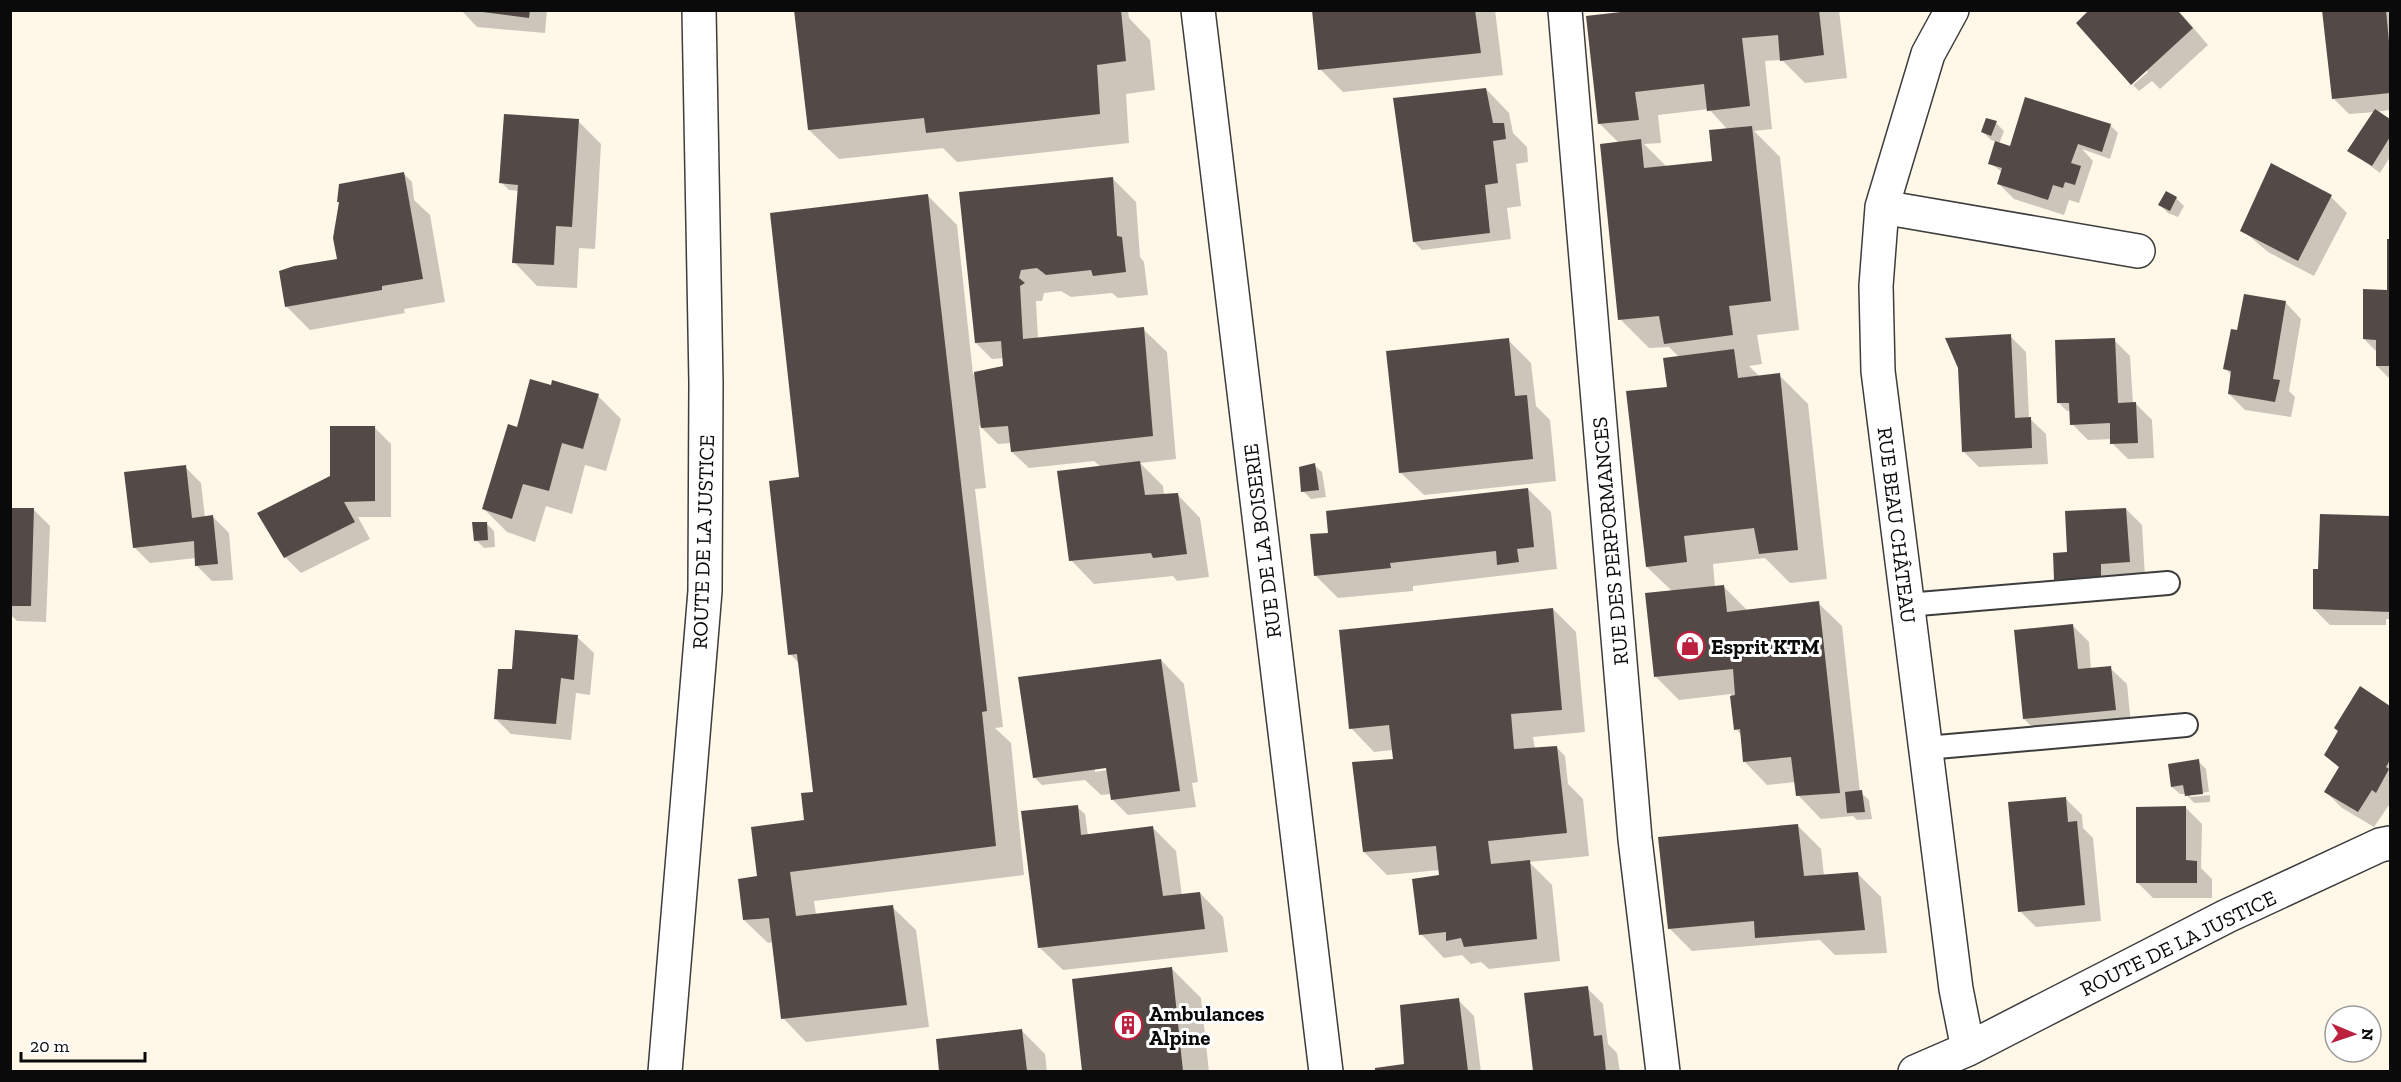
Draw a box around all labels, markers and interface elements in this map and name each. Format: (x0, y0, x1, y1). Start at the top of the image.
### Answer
street label: RUE DES PERFORMANCES (1587, 416, 1633, 666)
street label: RUE BEAU CHÂTEAU (1873, 426, 1921, 624)
street label: ROUTE DE LA JUSTICE (687, 434, 719, 650)
street label: RUE DE LA BOISERIE (1238, 442, 1286, 640)
shop icon: Esprit KTM (1674, 630, 1706, 662)
place label: Esprit KTM (1711, 634, 1820, 659)
street label: ROUTE DE LA JUSTICE (2076, 885, 2280, 1001)
place label: Ambulances Alpine (1149, 1001, 1265, 1050)
north arrow (2323, 1004, 2383, 1064)
building icon: Ambulances Alpine (1112, 1009, 1144, 1041)
scale bar (21, 1025, 146, 1063)
text: N (2358, 1028, 2377, 1041)
text: 20 m (30, 1035, 70, 1057)

